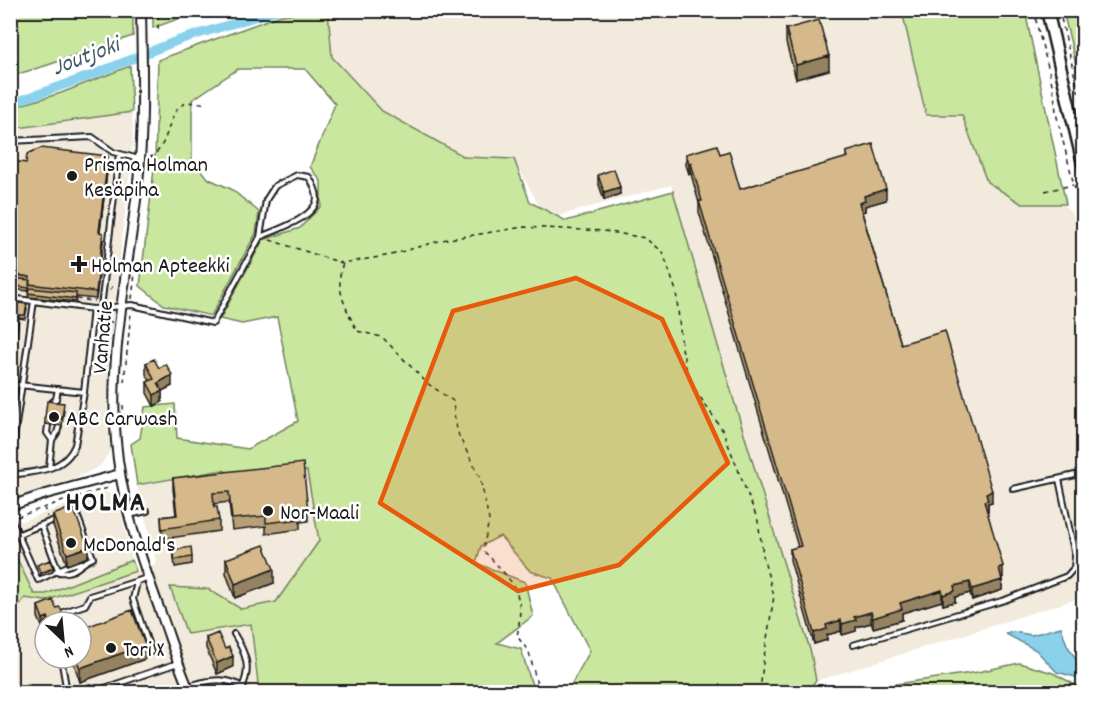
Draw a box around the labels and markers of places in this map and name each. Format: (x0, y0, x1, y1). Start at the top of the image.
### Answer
place label: Prisma Holman Kesäpiha (84, 151, 208, 207)
marker: Prisma Holman Kesäpiha (65, 169, 79, 183)
place label: Holman Apteekki (91, 252, 230, 283)
marker: Holman Apteekki (72, 257, 86, 271)
place label: ABC Carwash (66, 405, 178, 436)
marker: ABC Carwash (47, 410, 61, 424)
place label: Nor-Maali (280, 499, 359, 530)
marker: Nor-Maali (261, 504, 275, 518)
place label: McDonald's (83, 531, 176, 562)
marker: McDonald's (64, 536, 78, 550)
place label: Tori X (123, 636, 165, 667)
marker: Tori X (104, 641, 118, 655)

